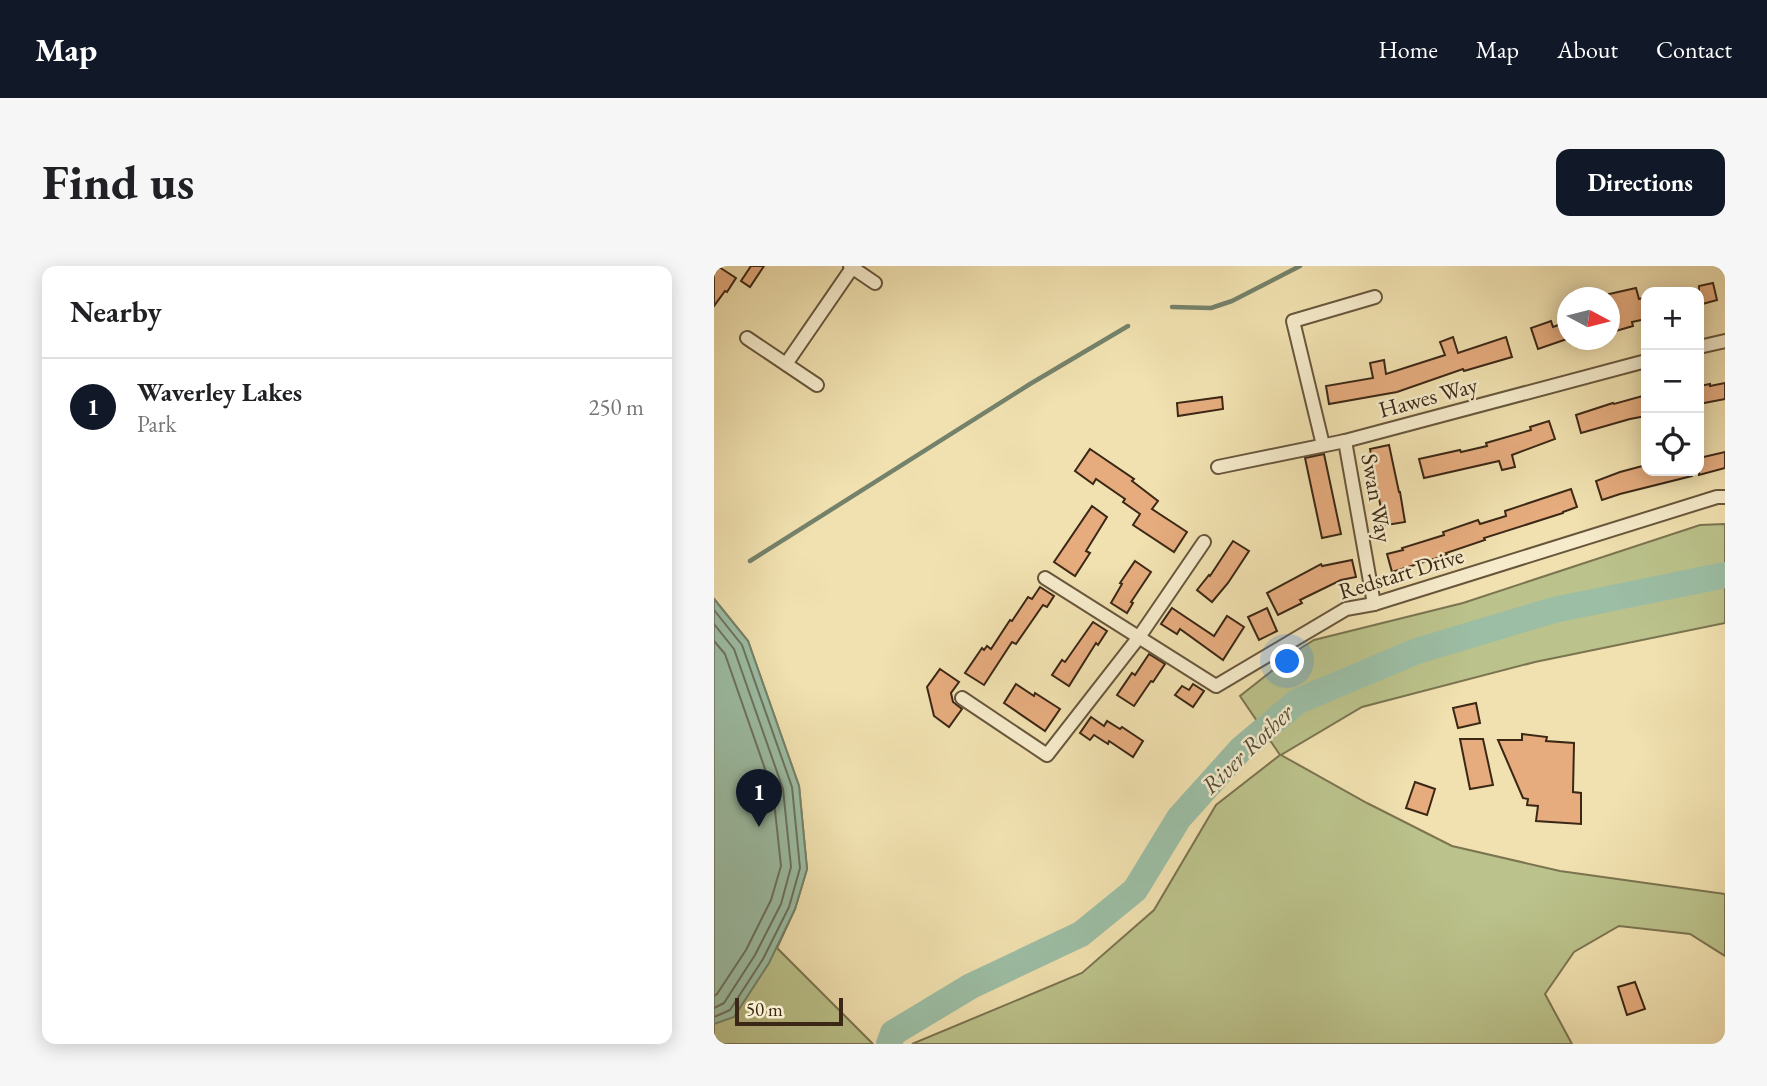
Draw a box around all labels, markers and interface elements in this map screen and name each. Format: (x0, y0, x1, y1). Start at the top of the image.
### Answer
text: Map (35, 28, 97, 71)
text: Home (1378, 34, 1438, 65)
text: Map (1476, 34, 1519, 65)
text: About (1557, 34, 1618, 65)
text: Contact (1656, 34, 1732, 65)
button: Directions (1556, 149, 1725, 216)
text: Find us (42, 150, 194, 214)
north arrow (1557, 287, 1620, 350)
map controls (1641, 287, 1704, 476)
button: + (1641, 287, 1704, 350)
text: Nearby (70, 292, 162, 331)
button: − (1641, 350, 1704, 413)
street label: Hawes Way (1375, 369, 1482, 425)
text: Waverley Lakes (137, 375, 302, 409)
text: 1 (87, 392, 99, 422)
text: 250 m (588, 392, 644, 422)
text: Park (137, 409, 176, 439)
button: locate (1641, 413, 1704, 476)
street label: Swan Way (1354, 451, 1400, 546)
street label: Redstart Drive (1335, 540, 1467, 606)
your location (1270, 644, 1304, 678)
water label: River Rother (1194, 696, 1301, 801)
pin: 1 (736, 769, 782, 827)
scale bar (735, 995, 844, 1027)
text: 50 m (746, 997, 783, 1022)

